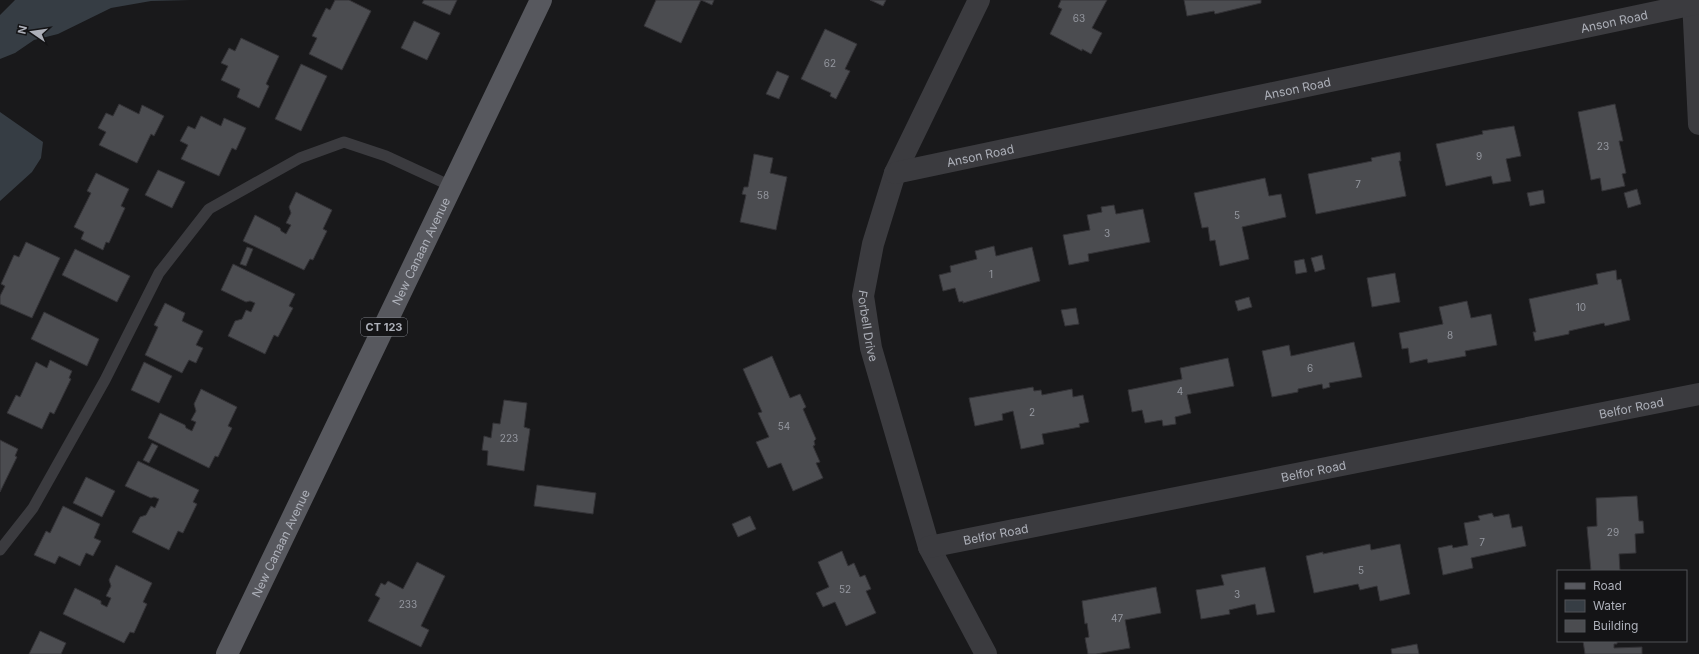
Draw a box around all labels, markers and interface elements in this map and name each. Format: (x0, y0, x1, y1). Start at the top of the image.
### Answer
street label: Anson Road (1579, 7, 1649, 35)
north arrow (12, 12, 52, 52)
house number: 63 (1073, 12, 1085, 24)
text: N (14, 24, 30, 35)
house number: 62 (824, 57, 836, 69)
street label: Anson Road (1262, 74, 1332, 102)
house number: 23 (1597, 140, 1609, 152)
street label: Anson Road (945, 141, 1015, 169)
house number: 9 (1476, 150, 1482, 162)
house number: 7 (1355, 178, 1361, 190)
house number: 58 (757, 189, 769, 201)
street label: New Canaan Avenue (388, 195, 453, 307)
house number: 5 (1234, 209, 1240, 221)
house number: 3 (1104, 227, 1110, 239)
house number: 1 (989, 268, 993, 280)
street label: Forbell Drive (855, 289, 882, 363)
house number: 10 (1576, 301, 1586, 313)
road number: CT 123 (361, 318, 407, 336)
house number: 8 (1447, 329, 1453, 341)
house number: 6 (1307, 362, 1313, 374)
house number: 4 (1177, 385, 1183, 397)
street label: Belfor Road (1597, 394, 1665, 421)
house number: 2 (1029, 406, 1035, 418)
house number: 54 (778, 420, 790, 432)
house number: 223 (500, 432, 518, 444)
street label: Belfor Road (1280, 457, 1347, 484)
street label: New Canaan Avenue (248, 487, 312, 599)
street label: Belfor Road (962, 520, 1029, 548)
house number: 29 (1607, 526, 1619, 538)
house number: 7 (1479, 536, 1485, 548)
house number: 5 (1358, 564, 1364, 576)
legend (1557, 570, 1687, 642)
text: Road (1593, 578, 1622, 593)
house number: 52 (839, 583, 851, 595)
house number: 3 (1234, 588, 1240, 600)
house number: 233 (399, 598, 417, 610)
text: Water (1593, 598, 1627, 613)
house number: 47 (1111, 612, 1123, 624)
text: Building (1593, 618, 1638, 633)

